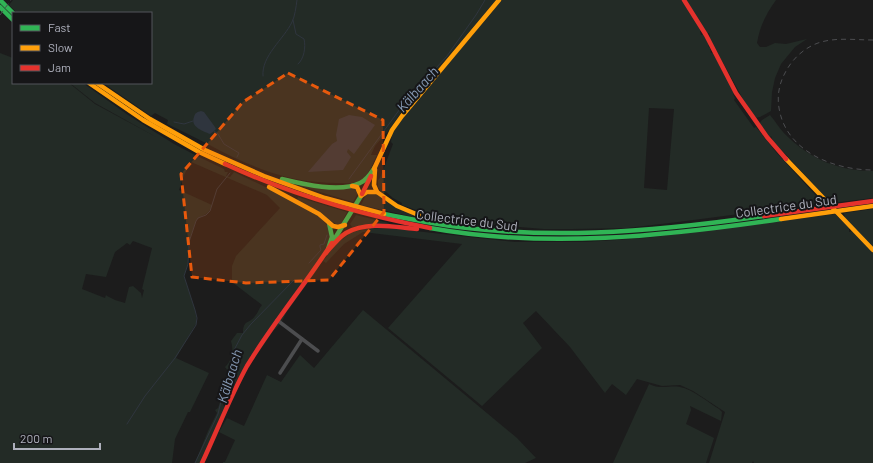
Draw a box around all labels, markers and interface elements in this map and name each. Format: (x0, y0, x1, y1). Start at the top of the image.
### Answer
legend (12, 12, 152, 84)
text: Fast (48, 20, 71, 34)
text: Slow (48, 40, 73, 54)
text: Jam (48, 60, 71, 74)
water label: Kälbaach (393, 63, 441, 115)
street label: Collectrice du Sud (734, 191, 838, 221)
street label: Collectrice du Sud (415, 206, 519, 234)
water label: Kälbaach (213, 347, 245, 405)
scale bar (14, 425, 100, 451)
text: 200 m (20, 431, 52, 445)

